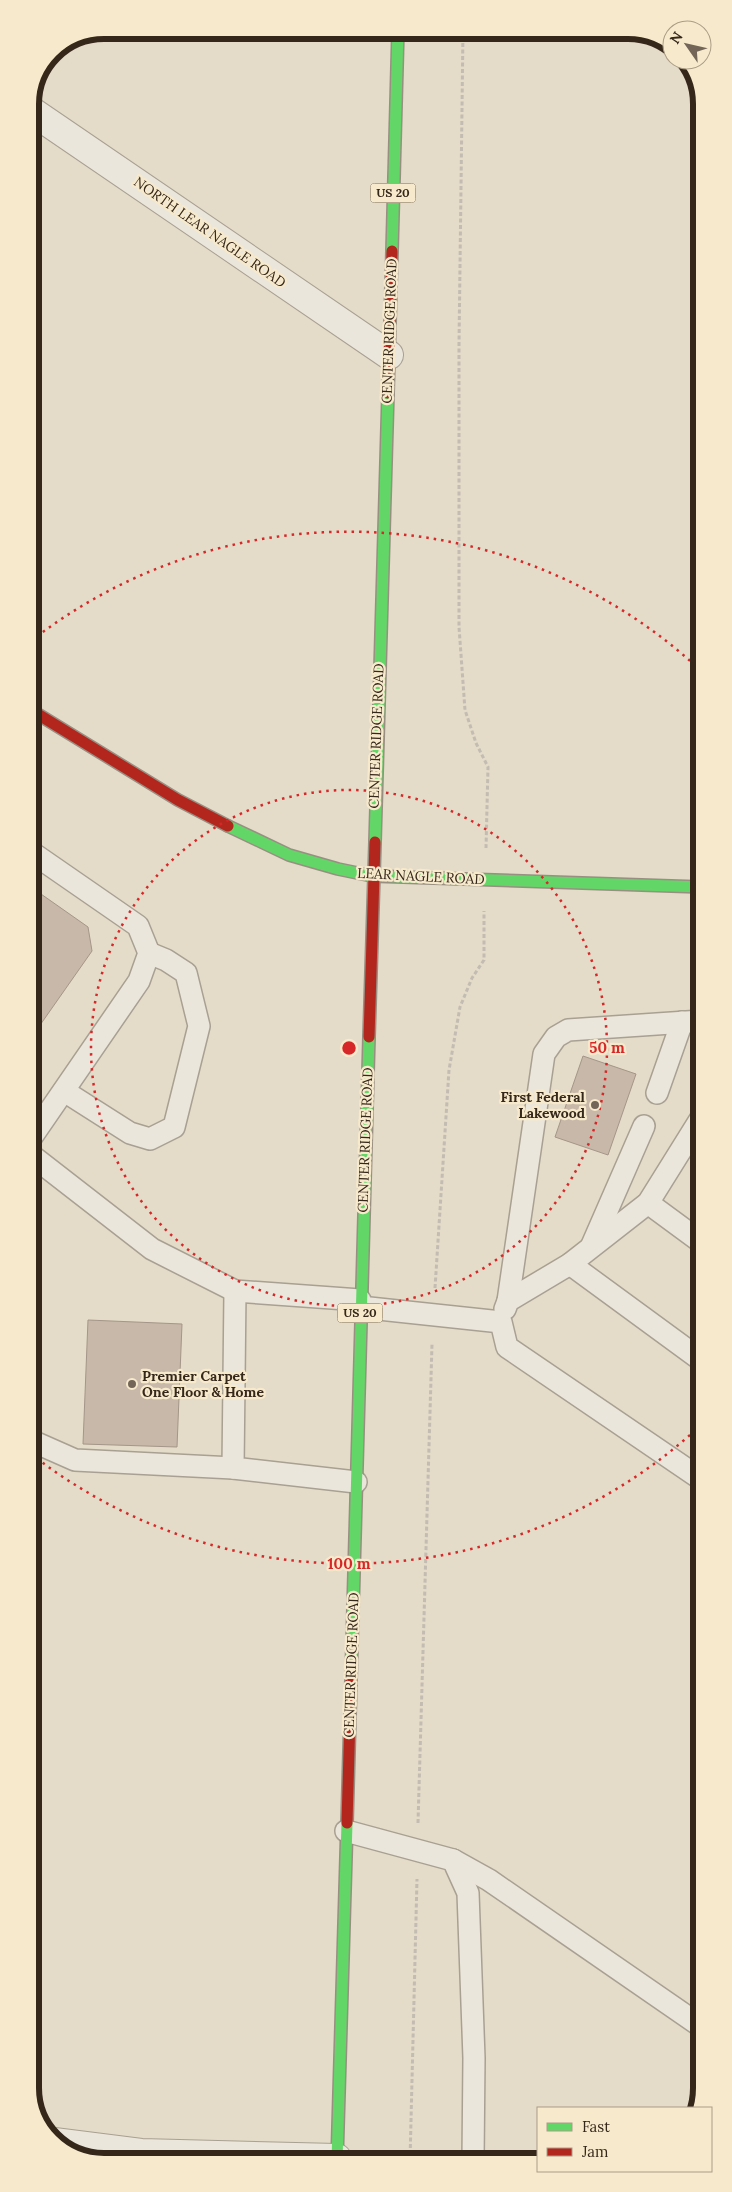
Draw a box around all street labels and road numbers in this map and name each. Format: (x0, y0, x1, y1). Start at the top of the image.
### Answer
street label: NORTH LEAR NAGLE ROAD (131, 173, 289, 291)
road number: US 20 (370, 184, 416, 202)
street label: CENTER RIDGE ROAD (377, 258, 401, 404)
street label: CENTER RIDGE ROAD (364, 663, 388, 809)
street label: LEAR NAGLE ROAD (357, 864, 485, 888)
street label: CENTER RIDGE ROAD (353, 1067, 377, 1213)
road number: US 20 (338, 1304, 382, 1322)
street label: CENTER RIDGE ROAD (339, 1592, 363, 1738)

